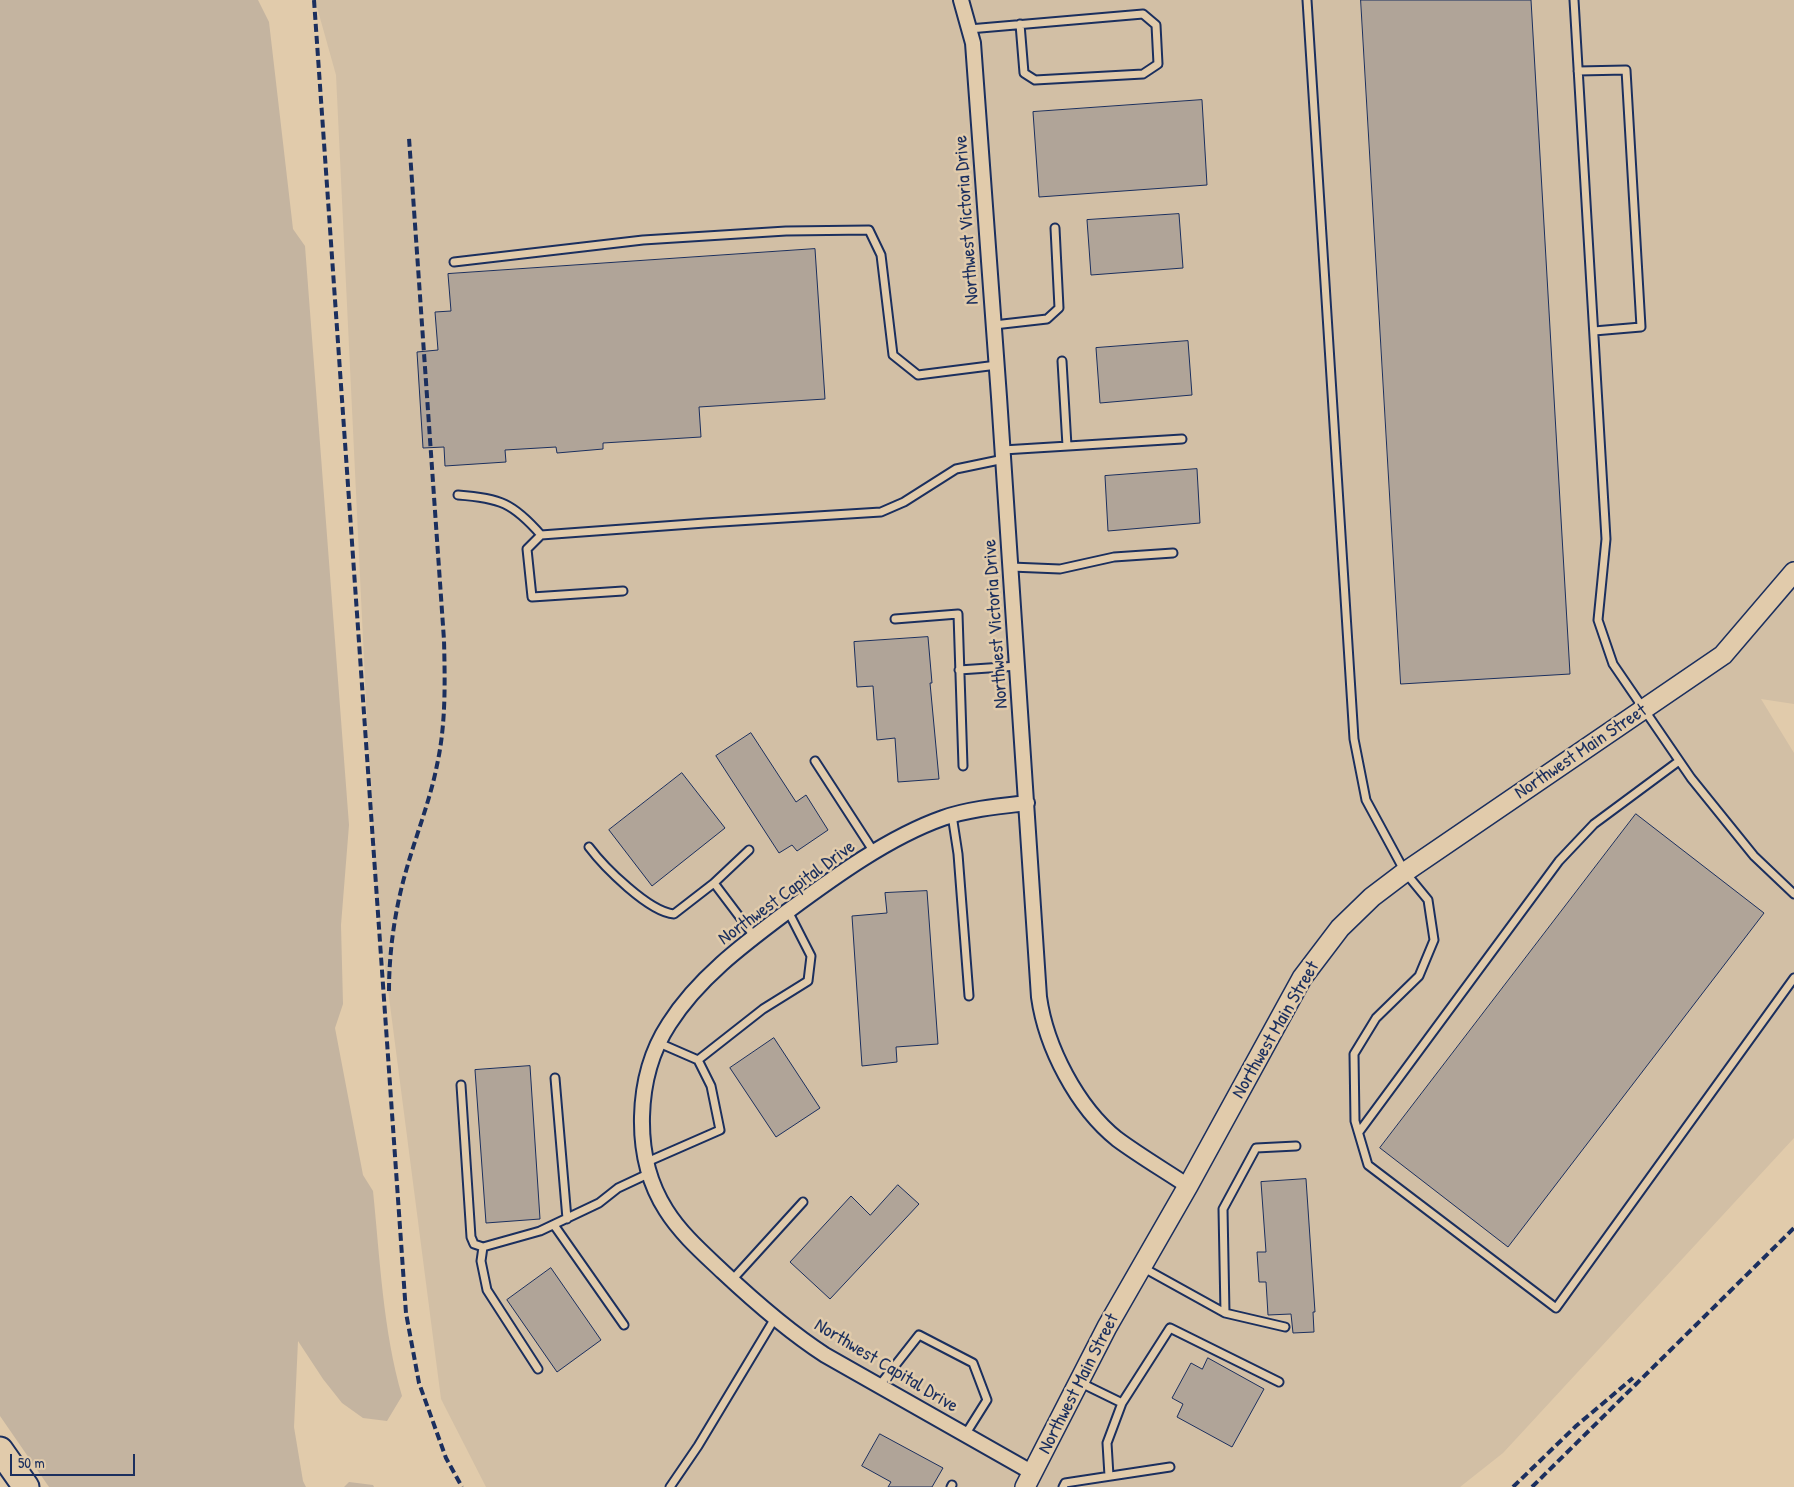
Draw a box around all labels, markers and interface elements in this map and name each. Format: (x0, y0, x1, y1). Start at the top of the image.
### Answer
street label: Northwest Victoria Drive (950, 135, 984, 305)
street label: Northwest Victoria Drive (979, 539, 1013, 709)
street label: Northwest Main Street (1511, 699, 1651, 805)
street label: Northwest Capital Drive (714, 836, 860, 950)
street label: Northwest Main Street (1228, 957, 1324, 1103)
street label: Northwest Main Street (1034, 1310, 1124, 1458)
street label: Northwest Capital Drive (810, 1314, 962, 1418)
scale bar (12, 1444, 138, 1476)
text: 50 m (18, 1452, 45, 1473)

